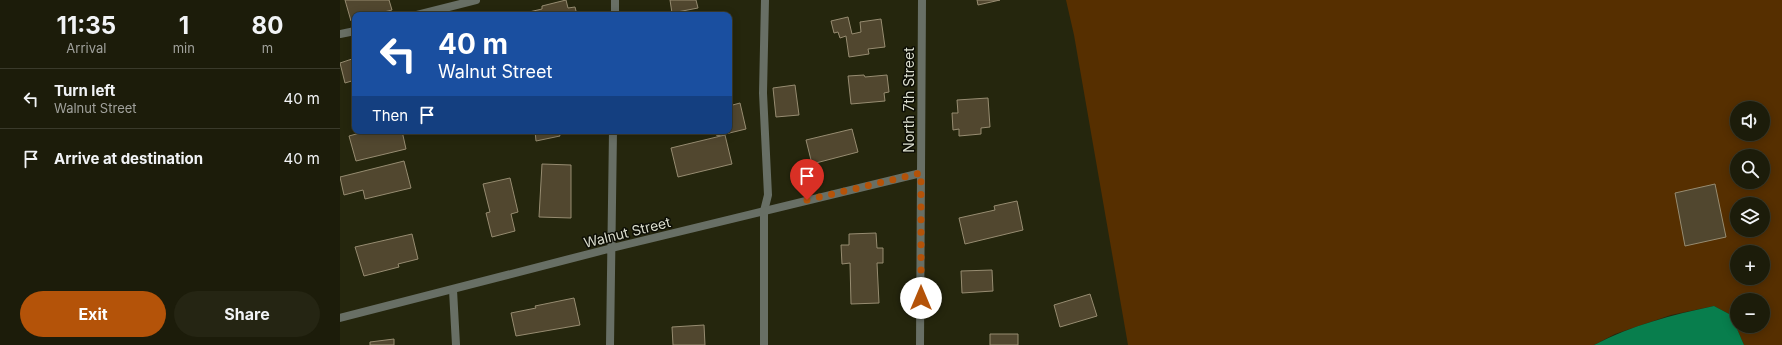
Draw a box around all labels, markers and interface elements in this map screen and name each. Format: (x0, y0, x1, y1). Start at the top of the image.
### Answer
text: 11:35 (57, 11, 116, 40)
text: 1 (179, 11, 189, 40)
text: 80 (252, 11, 283, 40)
text: 40 m (438, 27, 508, 61)
icon: left (372, 28, 424, 80)
text: Arrival (66, 40, 106, 56)
text: min (173, 40, 195, 56)
text: m (262, 40, 273, 56)
street label: North 7th Street (900, 47, 917, 153)
text: Walnut Street (438, 61, 552, 82)
text: Turn left (54, 81, 115, 100)
icon: left (20, 88, 42, 110)
text: 40 m (283, 89, 320, 108)
text: Walnut Street (54, 100, 137, 116)
map controls (1730, 101, 1770, 333)
button: sound (1730, 101, 1770, 141)
icon: arrive (416, 104, 438, 126)
text: Then (372, 106, 408, 125)
icon: arrive (20, 148, 42, 170)
text: Arrive at destination (54, 149, 203, 168)
text: 40 m (283, 149, 320, 168)
button: search (1730, 149, 1770, 189)
pin (790, 159, 824, 200)
icon: arrive (796, 165, 818, 187)
button: layers (1730, 197, 1770, 237)
street label: Walnut Street (582, 213, 673, 251)
button: + (1730, 245, 1770, 285)
position arrow (900, 277, 942, 319)
button: Exit (20, 291, 166, 337)
button: Share (174, 291, 320, 337)
button: − (1730, 293, 1770, 333)

